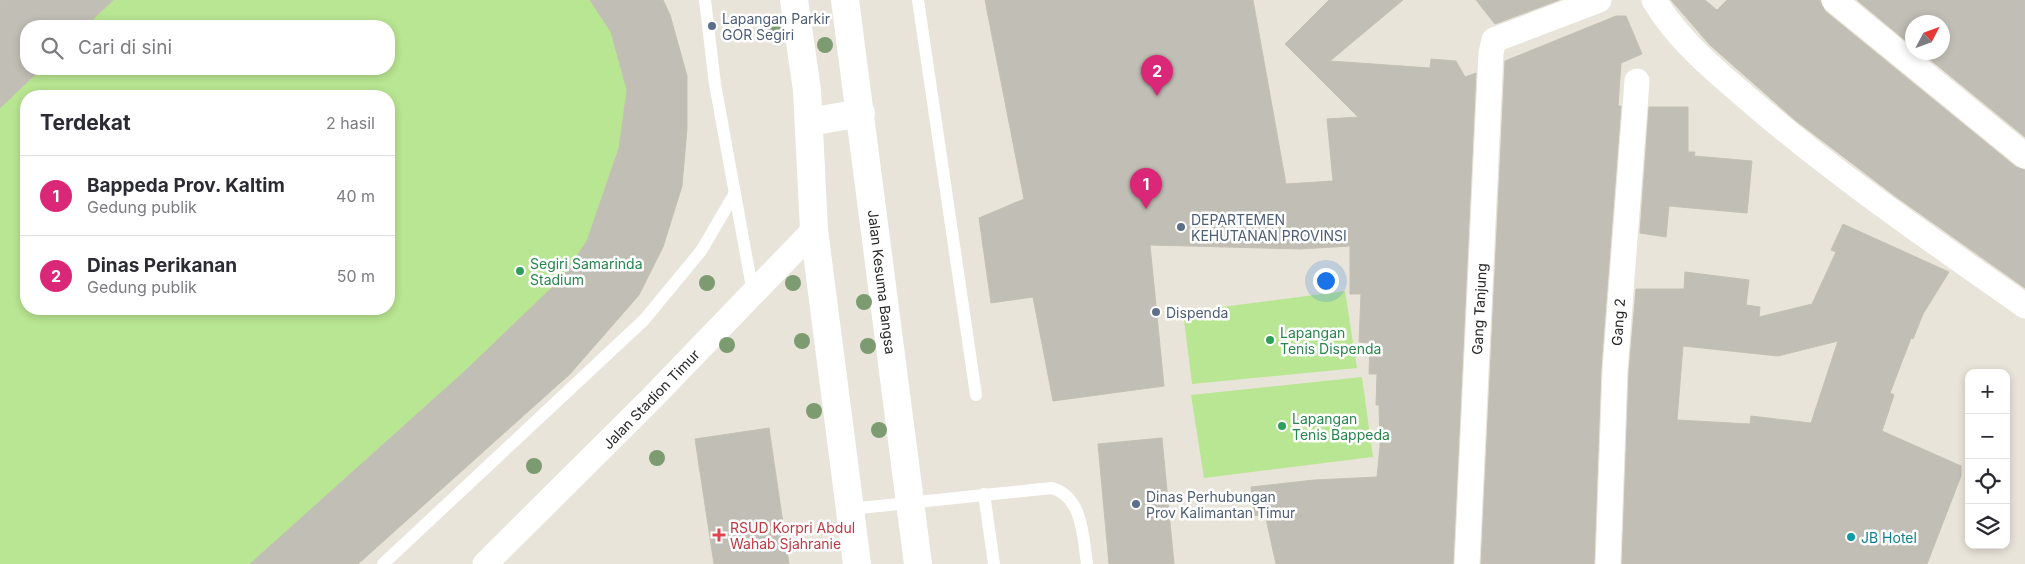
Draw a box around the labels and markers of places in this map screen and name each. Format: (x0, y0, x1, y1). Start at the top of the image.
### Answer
place label: Lapangan Parkir GOR Segiri (722, 10, 830, 43)
marker: Lapangan Parkir GOR Segiri (706, 20, 718, 32)
pin: 2 (1141, 55, 1173, 96)
pin: 1 (1130, 168, 1162, 209)
place label: DEPARTEMEN KEHUTANAN PROVINSI (1191, 211, 1347, 244)
marker: DEPARTEMEN KEHUTANAN PROVINSI (1175, 221, 1187, 233)
place label: Segiri Samarinda Stadium (530, 255, 643, 288)
marker: Segiri Samarinda Stadium (514, 265, 526, 277)
place label: Dispenda (1166, 304, 1228, 321)
marker: Dispenda (1150, 306, 1162, 318)
place label: Lapangan Tenis Dispenda (1280, 324, 1381, 357)
marker: Lapangan Tenis Dispenda (1264, 334, 1276, 346)
place label: Lapangan Tenis Bappeda (1292, 410, 1390, 443)
marker: Lapangan Tenis Bappeda (1276, 420, 1288, 432)
place label: Dinas Perhubungan Prov Kalimantan Timur (1146, 488, 1295, 521)
marker: Dinas Perhubungan Prov Kalimantan Timur (1130, 498, 1142, 510)
place label: RSUD Korpri Abdul Wahab Sjahranie (730, 519, 855, 552)
marker: RSUD Korpri Abdul Wahab Sjahranie (712, 528, 726, 542)
place label: JB Hotel (1861, 529, 1917, 546)
marker: JB Hotel (1845, 531, 1857, 543)

